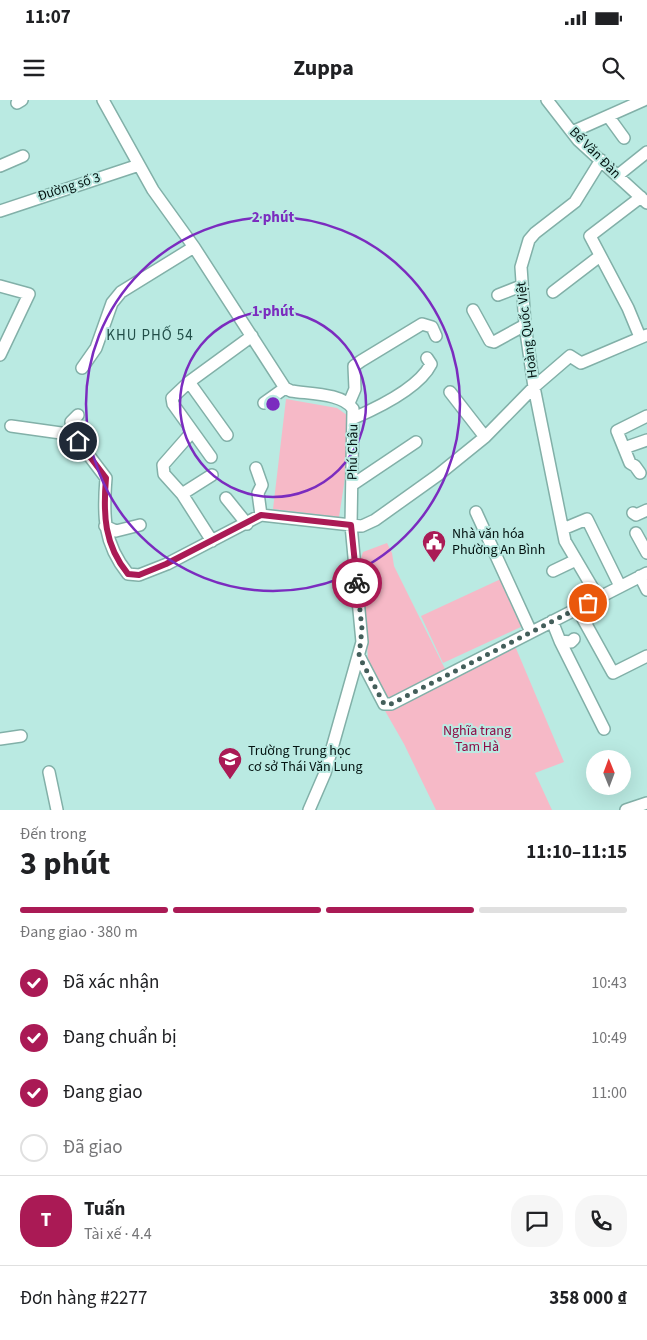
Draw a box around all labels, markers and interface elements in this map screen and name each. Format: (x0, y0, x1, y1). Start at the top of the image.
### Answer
text: 11:07 (25, 4, 71, 31)
text: Zuppa (293, 52, 354, 84)
icon: menu (20, 54, 48, 82)
icon: search (599, 54, 627, 82)
street label: Bế Văn Đàn (565, 123, 625, 183)
street label: Đường số 3 (35, 167, 103, 207)
text: 2 phút (252, 207, 294, 228)
street label: Hoàng Quốc Việt (511, 280, 543, 379)
text: 1 phút (252, 301, 294, 322)
district label: KHU PHỐ 54 (106, 325, 194, 346)
centre of rings (264, 395, 282, 413)
pin (57, 420, 99, 462)
street label: Phú Châu (343, 424, 363, 480)
icon: home (64, 427, 92, 455)
place label: Nhà văn hóa Phường An Bình (452, 524, 545, 560)
public building icon: Nhà văn hóa Phường An Bình (421, 529, 447, 563)
courier (332, 558, 382, 608)
icon: bike (343, 569, 371, 597)
pin (567, 582, 609, 624)
icon: bag (574, 589, 602, 617)
park label: Nghĩa trang Tam Hà (443, 721, 511, 757)
place label: Trường Trung học cơ sở Thái Văn Lung (248, 741, 363, 777)
school or university icon: Trường Trung học cơ sở Thái Văn Lung (217, 746, 243, 780)
north arrow (586, 750, 631, 795)
map controls (586, 750, 631, 795)
text: Đến trong (20, 823, 86, 845)
text: 11:10–11:15 (526, 839, 627, 866)
text: 3 phút (20, 841, 110, 887)
text: Đang giao · 380 m (20, 921, 138, 943)
icon: check (20, 969, 48, 997)
text: Đã xác nhận (63, 969, 159, 996)
text: 10:43 (591, 972, 627, 994)
icon: check (20, 1024, 48, 1052)
text: Đang chuẩn bị (63, 1024, 177, 1051)
text: 10:49 (591, 1027, 627, 1049)
icon: check (20, 1079, 48, 1107)
text: Đang giao (63, 1079, 143, 1106)
text: 11:00 (591, 1082, 627, 1104)
text: Đã giao (63, 1134, 123, 1161)
button: chat (511, 1195, 563, 1247)
button: phone (575, 1195, 627, 1247)
text: Tuấn (84, 1196, 125, 1223)
text: T (41, 1207, 51, 1234)
text: Tài xế · 4.4 (84, 1223, 152, 1245)
text: Đơn hàng #2277 (20, 1285, 147, 1312)
text: 358 000 ₫ (549, 1285, 627, 1312)

